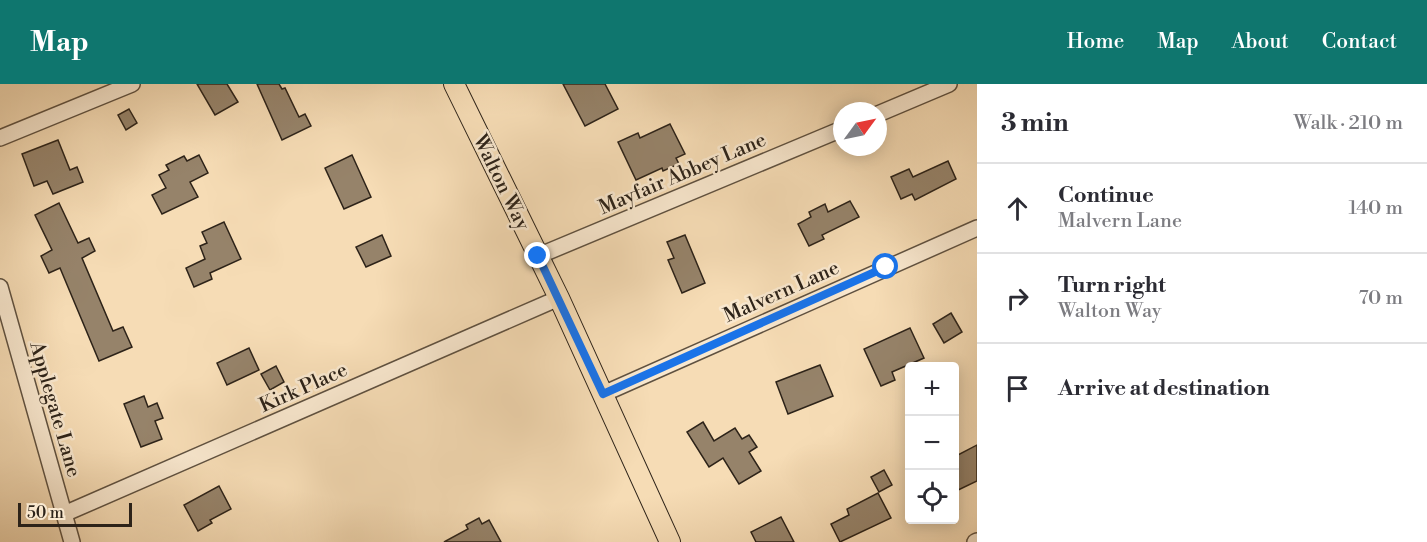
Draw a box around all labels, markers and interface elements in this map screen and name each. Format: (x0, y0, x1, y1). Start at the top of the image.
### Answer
text: Map (30, 25, 89, 60)
text: Home (1067, 29, 1124, 55)
text: Map (1157, 29, 1199, 55)
text: About (1232, 29, 1289, 55)
text: Contact (1322, 29, 1397, 55)
north arrow (833, 102, 887, 156)
text: 3 min (1001, 107, 1069, 139)
text: Walk · 210 m (1294, 111, 1403, 136)
street label: Mayfair Abbey Lane (595, 128, 770, 221)
street label: Walton Way (466, 130, 535, 235)
text: Continue (1058, 182, 1154, 209)
icon: ahead (1001, 192, 1034, 225)
text: 140 m (1348, 196, 1403, 221)
text: Malvern Lane (1058, 209, 1182, 234)
route end (524, 242, 550, 268)
route start (872, 253, 898, 279)
street label: Malvern Lane (720, 256, 843, 329)
text: Turn right (1058, 272, 1166, 299)
icon: right (1001, 282, 1034, 315)
text: 70 m (1359, 286, 1403, 311)
text: Walton Way (1058, 299, 1162, 324)
street label: Applegate Lane (23, 338, 86, 480)
street label: Kirk Place (256, 358, 352, 419)
map controls (905, 362, 959, 524)
button: + (905, 362, 959, 416)
icon: arrive (1001, 372, 1034, 405)
text: Arrive at destination (1058, 375, 1270, 402)
button: − (905, 416, 959, 470)
button: locate (905, 470, 959, 524)
scale bar (18, 500, 132, 528)
text: 50 m (27, 503, 64, 523)

